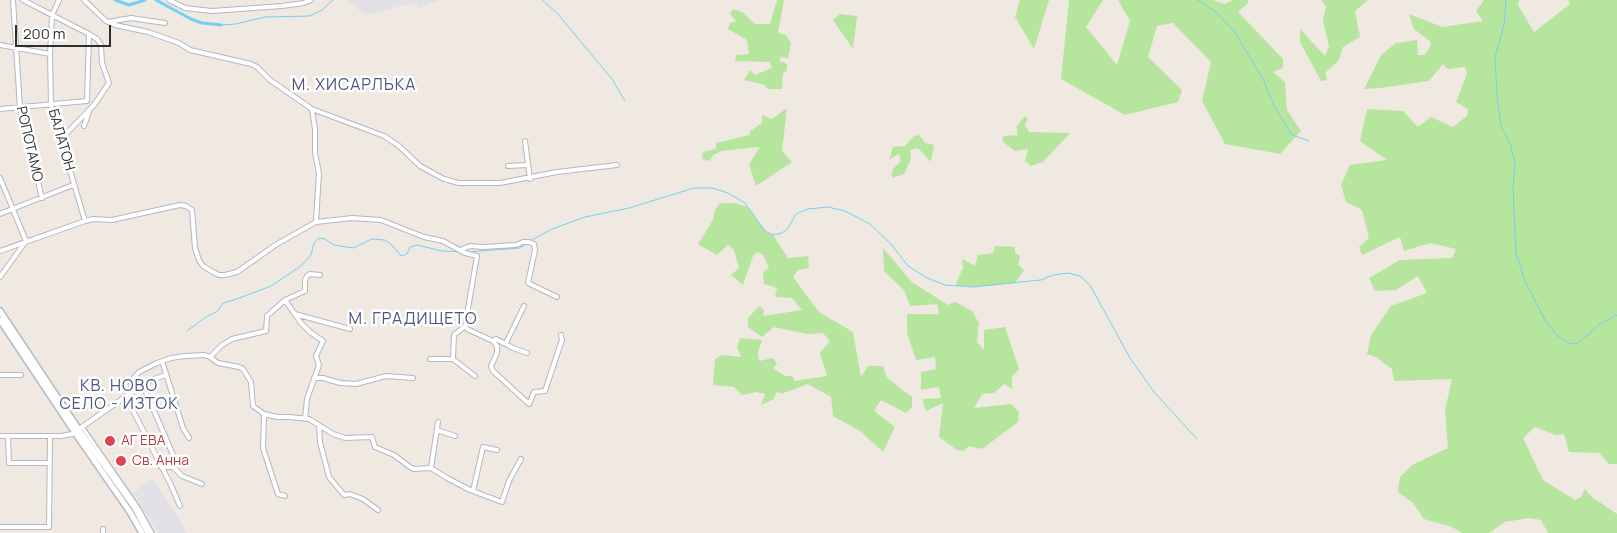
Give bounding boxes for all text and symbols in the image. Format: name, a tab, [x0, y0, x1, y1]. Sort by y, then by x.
scale bar	[18, 15, 114, 47]
text: 200 m	[23, 23, 66, 44]
district label: М. ХИСАРЛЪКА	[290, 76, 418, 96]
street label: РОПОТАМО	[12, 105, 46, 183]
street label: БАЛАТОН	[44, 107, 78, 173]
district label: М. ГРАДИЩЕТО	[347, 310, 479, 330]
district label: КВ. НОВО СЕЛО - ИЗТОК	[58, 377, 180, 415]
place label: АГ ЕВА	[121, 433, 166, 449]
marker: АГ ЕВА	[103, 434, 117, 448]
place label: Св. Анна	[132, 453, 189, 469]
marker: Св. Анна	[114, 454, 128, 468]

